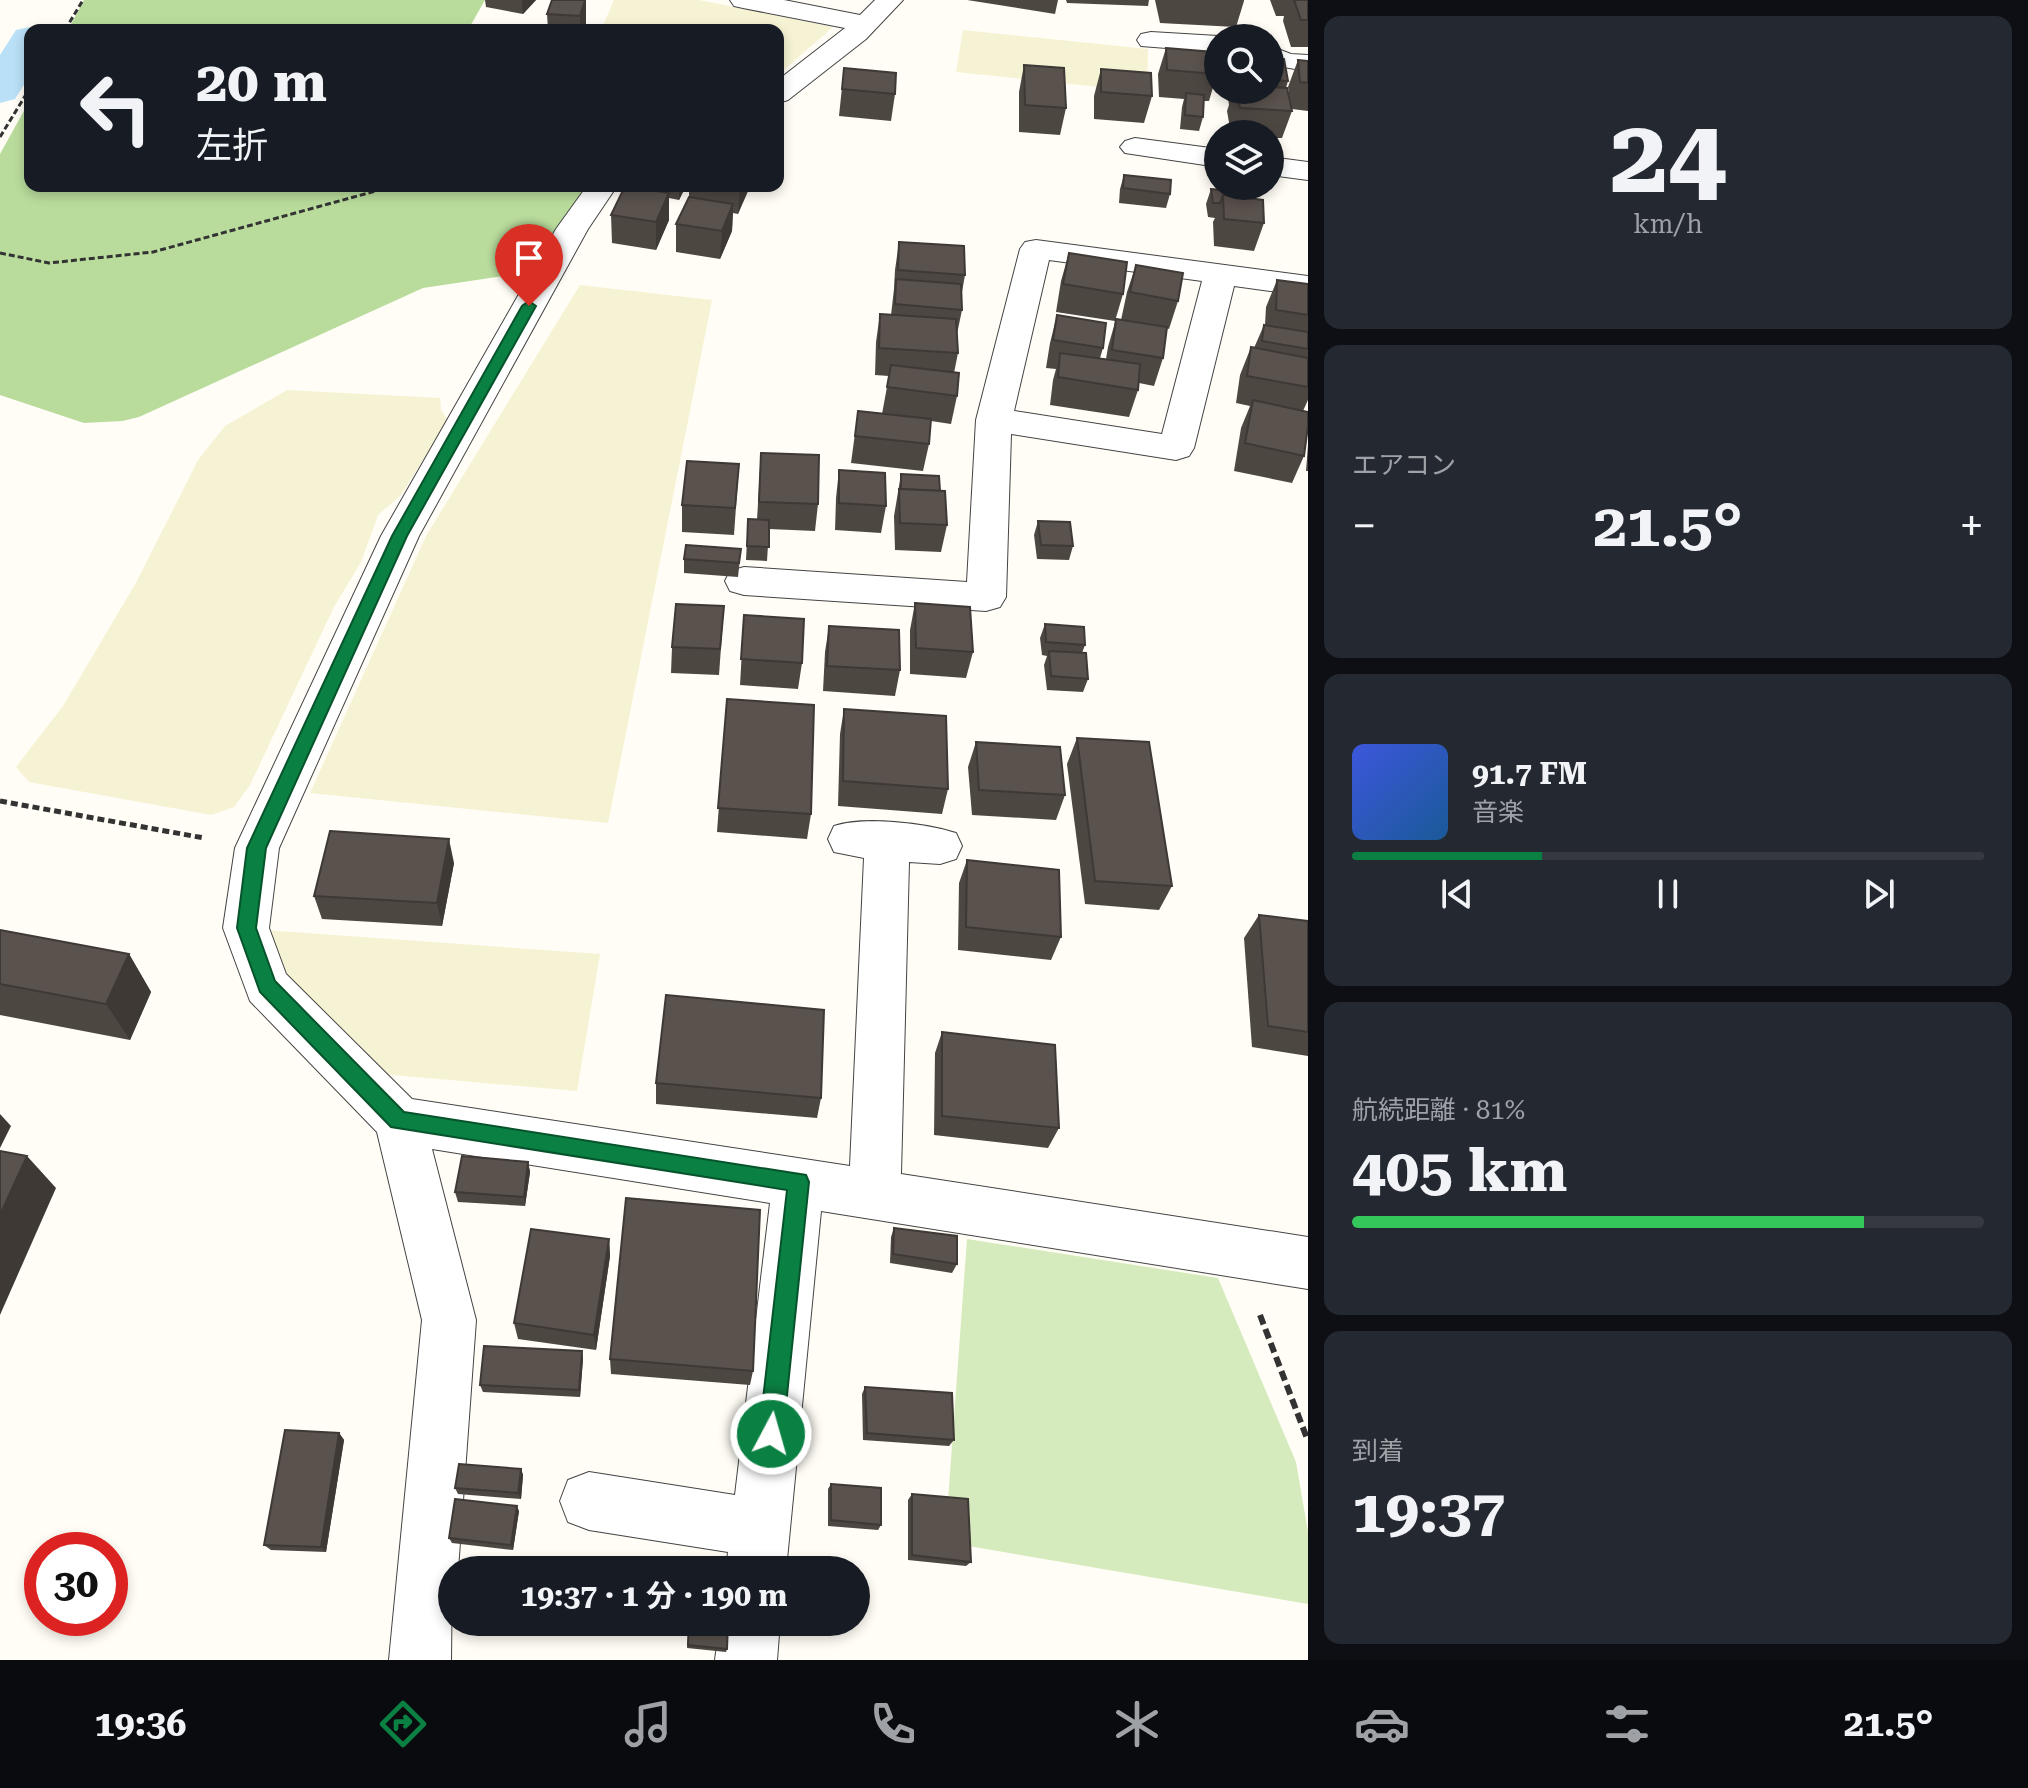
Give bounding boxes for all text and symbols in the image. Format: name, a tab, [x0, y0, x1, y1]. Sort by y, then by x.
map controls	[1204, 24, 1284, 200]
button: search	[1204, 24, 1284, 104]
text: 20 m	[196, 49, 327, 115]
icon: left	[64, 56, 168, 160]
text: 24	[1610, 96, 1726, 217]
button: layers	[1204, 120, 1284, 200]
text: 左折	[196, 125, 268, 167]
text: km/h	[1633, 209, 1703, 239]
pin	[495, 224, 563, 306]
icon: arrive	[507, 236, 551, 280]
text: エアコン	[1352, 450, 1456, 480]
text: 21.5°	[1593, 490, 1743, 561]
text: −	[1352, 500, 1377, 552]
text: +	[1959, 500, 1984, 552]
text: 91.7 FM	[1472, 756, 1587, 791]
text: 音楽	[1472, 797, 1524, 827]
icon: previous	[1435, 872, 1479, 916]
icon: pause	[1646, 872, 1690, 916]
icon: next	[1857, 872, 1901, 916]
text: 航続距離 · 81%	[1352, 1095, 1525, 1125]
text: 405 km	[1352, 1135, 1567, 1206]
position arrow	[729, 1392, 813, 1476]
text: 到着	[1352, 1436, 1404, 1466]
text: 19:37	[1352, 1476, 1505, 1547]
speed limit sign: 30	[24, 1532, 128, 1636]
text: 19:37 · 1 分 · 190 m	[521, 1578, 787, 1613]
icon: directions	[375, 1696, 431, 1752]
icon: music	[620, 1696, 676, 1752]
icon: phone	[865, 1696, 921, 1752]
icon: climate	[1109, 1696, 1165, 1752]
icon: car	[1354, 1696, 1410, 1752]
icon: filters	[1599, 1696, 1655, 1752]
text: 19:36	[94, 1703, 186, 1745]
text: 21.5°	[1844, 1703, 1934, 1745]

